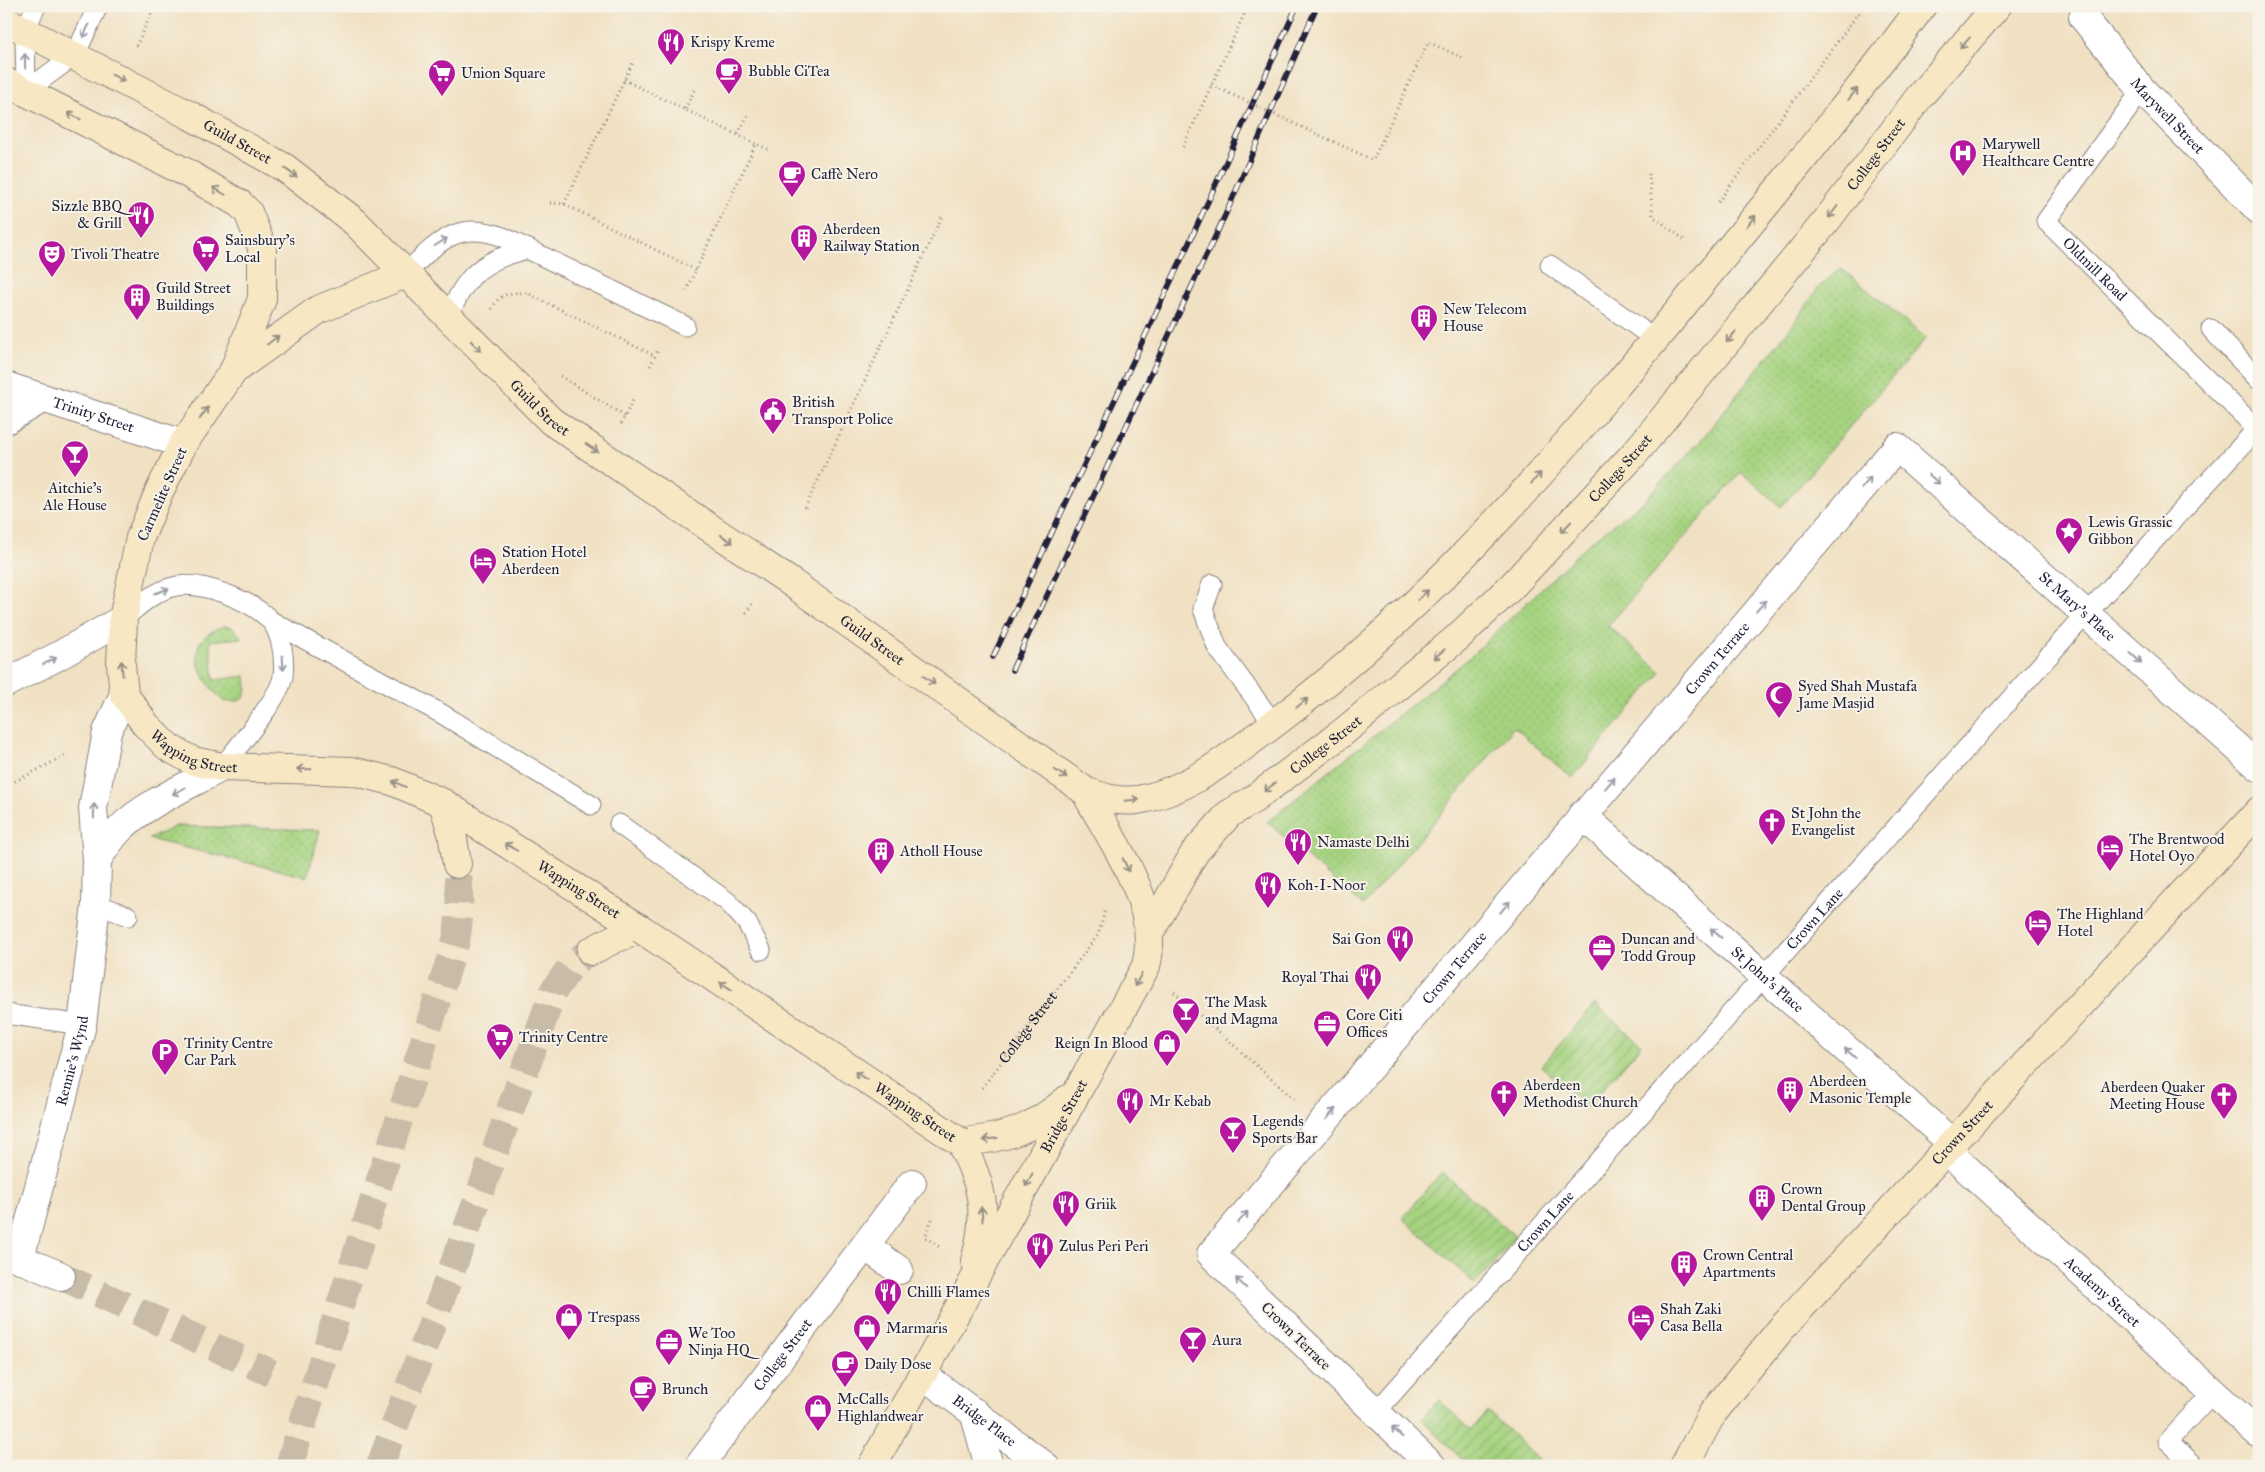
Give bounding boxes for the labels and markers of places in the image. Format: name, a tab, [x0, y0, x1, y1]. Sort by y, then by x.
restaurant icon: Krispy Kreme	[656, 27, 686, 66]
place label: Krispy Kreme	[690, 33, 775, 51]
cafe icon: Bubble CiTea	[714, 56, 744, 95]
supermarket icon: Union Square	[427, 58, 457, 97]
place label: Bubble CiTea	[748, 62, 830, 80]
place label: Union Square	[461, 64, 546, 83]
place label: Marywell Healthcare Centre	[1982, 135, 2094, 170]
hospital icon: Marywell Healthcare Centre	[1948, 138, 1978, 177]
cafe icon: Caffè Nero	[777, 159, 807, 198]
place label: Caffè Nero	[811, 165, 878, 183]
place label: Sizzle BBQ & Grill	[52, 197, 132, 232]
restaurant icon: Sizzle BBQ & Grill	[126, 200, 156, 239]
place label: Aberdeen Railway Station	[822, 220, 920, 255]
building icon: Aberdeen Railway Station	[789, 223, 819, 262]
place label: Sainsbury's Local	[225, 231, 295, 266]
supermarket icon: Sainsbury's Local	[191, 234, 221, 273]
theatre icon: Tivoli Theatre	[37, 239, 67, 278]
place label: Tivoli Theatre	[71, 245, 160, 263]
place label: Guild Street Buildings	[156, 279, 232, 314]
building icon: Guild Street Buildings	[122, 282, 152, 321]
place label: New Telecom House	[1443, 300, 1527, 335]
building icon: New Telecom House	[1409, 303, 1439, 342]
place label: British Transport Police	[792, 393, 893, 428]
public building icon: British Transport Police	[758, 396, 788, 435]
bar icon: Aitchie's Ale House	[60, 439, 90, 478]
place label: Aitchie's Ale House	[42, 479, 107, 514]
place label: Lewis Grassic Gibbon	[2088, 513, 2172, 548]
place icon: Lewis Grassic Gibbon	[2054, 516, 2084, 555]
place label: Station Hotel Aberdeen	[501, 543, 588, 578]
hotel icon: Station Hotel Aberdeen	[468, 546, 498, 585]
place label: Syed Shah Mustafa Jame Masjid	[1796, 677, 1918, 713]
mosque icon: Syed Shah Mustafa Jame Masjid	[1764, 680, 1794, 719]
place label: St John the Evangelist	[1791, 804, 1861, 839]
church icon: St John the Evangelist	[1757, 807, 1787, 846]
restaurant icon: Namaste Delhi	[1283, 827, 1313, 866]
place label: The Brentwood Hotel Oyo	[2129, 830, 2225, 865]
place label: Namaste Delhi	[1317, 833, 1410, 851]
hotel icon: The Brentwood Hotel Oyo	[2095, 833, 2125, 872]
building icon: Atholl House	[866, 836, 896, 875]
place label: Atholl House	[899, 842, 983, 860]
restaurant icon: Koh-I-Noor	[1253, 870, 1283, 909]
place label: Koh-I-Noor	[1287, 876, 1366, 894]
place label: The Highland Hotel	[2057, 905, 2144, 940]
hotel icon: The Highland Hotel	[2023, 908, 2053, 947]
restaurant icon: Sai Gon	[1385, 924, 1415, 963]
place label: Sai Gon	[1332, 930, 1381, 948]
place label: Duncan and Todd Group	[1621, 930, 1696, 965]
office icon: Duncan and Todd Group	[1587, 933, 1617, 972]
restaurant icon: Royal Thai	[1353, 962, 1383, 1001]
place label: Royal Thai	[1281, 968, 1349, 986]
place label: The Mask and Magma	[1205, 993, 1279, 1028]
bar icon: The Mask and Magma	[1171, 996, 1201, 1035]
place label: Core Citi Offices	[1346, 1006, 1403, 1041]
office icon: Core Citi Offices	[1312, 1009, 1342, 1048]
supermarket icon: Trinity Centre	[485, 1022, 515, 1061]
place label: Trinity Centre	[519, 1028, 608, 1046]
shop icon: Reign In Blood	[1152, 1028, 1182, 1067]
place label: Trinity Centre Car Park	[184, 1034, 273, 1069]
place label: Reign In Blood	[1054, 1034, 1148, 1052]
parking icon: Trinity Centre Car Park	[150, 1037, 180, 1076]
place label: Aberdeen Masonic Temple	[1808, 1072, 1911, 1107]
building icon: Aberdeen Masonic Temple	[1775, 1075, 1805, 1114]
place label: Aberdeen Methodist Church	[1522, 1076, 1639, 1111]
place label: Aberdeen Quaker Meeting House	[2100, 1078, 2205, 1113]
church icon: Aberdeen Methodist Church	[1489, 1079, 1519, 1118]
church icon: Aberdeen Quaker Meeting House	[2209, 1081, 2239, 1120]
restaurant icon: Mr Kebab	[1115, 1086, 1145, 1125]
place label: Mr Kebab	[1149, 1092, 1211, 1110]
place label: Legends Sports Bar	[1252, 1112, 1318, 1147]
bar icon: Legends Sports Bar	[1218, 1115, 1248, 1154]
place label: Crown Dental Group	[1781, 1180, 1866, 1215]
building icon: Crown Dental Group	[1747, 1183, 1777, 1222]
restaurant icon: Griik	[1051, 1189, 1081, 1228]
place label: Griik	[1085, 1195, 1117, 1213]
restaurant icon: Zulus Peri Peri	[1025, 1231, 1055, 1270]
place label: Zulus Peri Peri	[1059, 1237, 1149, 1255]
place label: Crown Central Apartments	[1702, 1246, 1794, 1281]
building icon: Crown Central Apartments	[1669, 1249, 1699, 1288]
restaurant icon: Chilli Flames	[873, 1277, 903, 1316]
place label: Chilli Flames	[907, 1283, 990, 1301]
place label: Shah Zaki Casa Bella	[1660, 1300, 1723, 1335]
shop icon: Trespass	[554, 1302, 584, 1341]
hotel icon: Shah Zaki Casa Bella	[1626, 1303, 1656, 1342]
place label: Trespass	[588, 1308, 640, 1326]
shop icon: Marmaris	[852, 1313, 882, 1352]
place label: Marmaris	[886, 1319, 948, 1337]
place label: We Too Ninja HQ	[688, 1324, 760, 1359]
bar icon: Aura	[1178, 1325, 1208, 1364]
office icon: We Too Ninja HQ	[654, 1327, 684, 1366]
place label: Aura	[1211, 1331, 1243, 1349]
cafe icon: Daily Dose	[830, 1349, 860, 1388]
place label: Daily Dose	[864, 1355, 932, 1373]
cafe icon: Brunch	[628, 1374, 658, 1413]
place label: Brunch	[662, 1380, 709, 1398]
place label: McCalls Highlandwear	[837, 1390, 924, 1425]
shop icon: McCalls Highlandwear	[803, 1393, 833, 1432]

